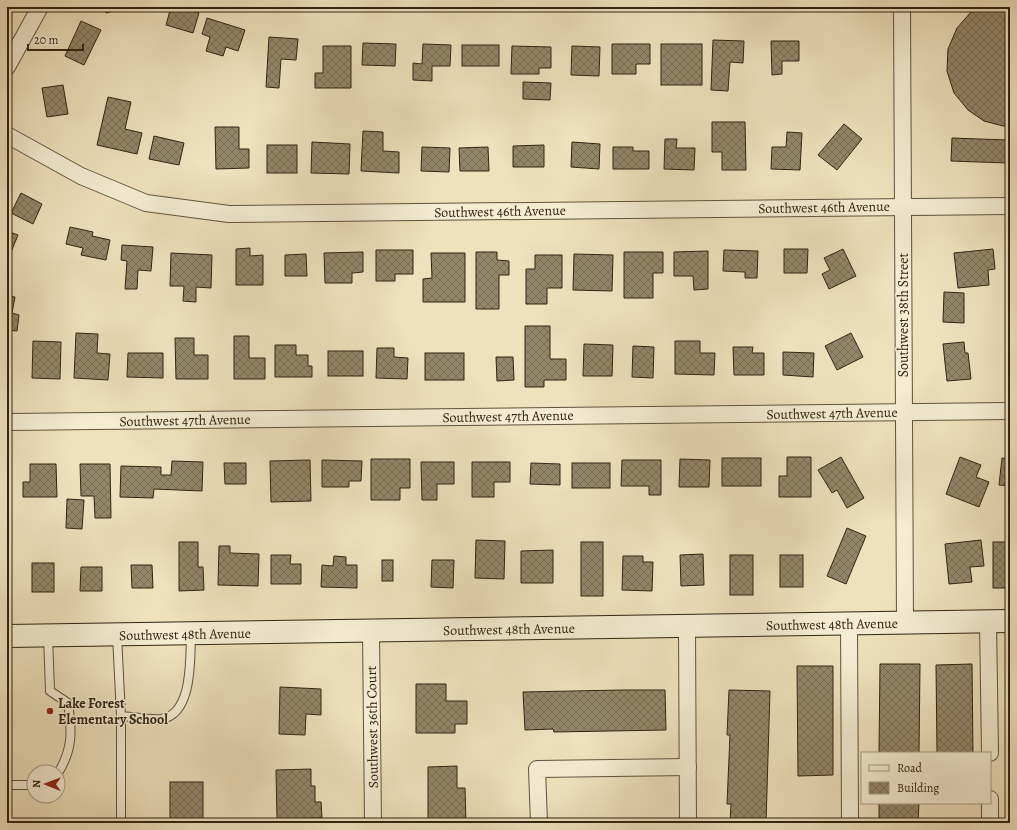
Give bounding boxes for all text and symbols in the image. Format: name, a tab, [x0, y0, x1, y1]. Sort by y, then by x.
scale bar	[28, 26, 83, 52]
text: 20 m	[34, 32, 58, 48]
street label: Southwest 46th Avenue	[758, 197, 890, 218]
street label: Southwest 46th Avenue	[434, 201, 566, 222]
street label: Southwest 38th Street	[894, 252, 913, 377]
street label: Southwest 47th Avenue	[766, 403, 898, 424]
street label: Southwest 47th Avenue	[442, 406, 574, 427]
street label: Southwest 47th Avenue	[119, 410, 251, 431]
street label: Southwest 48th Avenue	[766, 614, 898, 635]
street label: Southwest 48th Avenue	[443, 619, 575, 640]
street label: Southwest 48th Avenue	[119, 624, 251, 645]
street label: Southwest 36th Court	[362, 665, 383, 788]
place label: Lake Forest Elementary School	[58, 694, 168, 729]
marker: Lake Forest Elementary School	[45, 706, 55, 716]
legend	[861, 752, 991, 804]
text: Road	[897, 760, 923, 776]
north arrow	[26, 764, 66, 804]
text: N	[29, 780, 44, 788]
text: Building	[897, 780, 939, 796]

